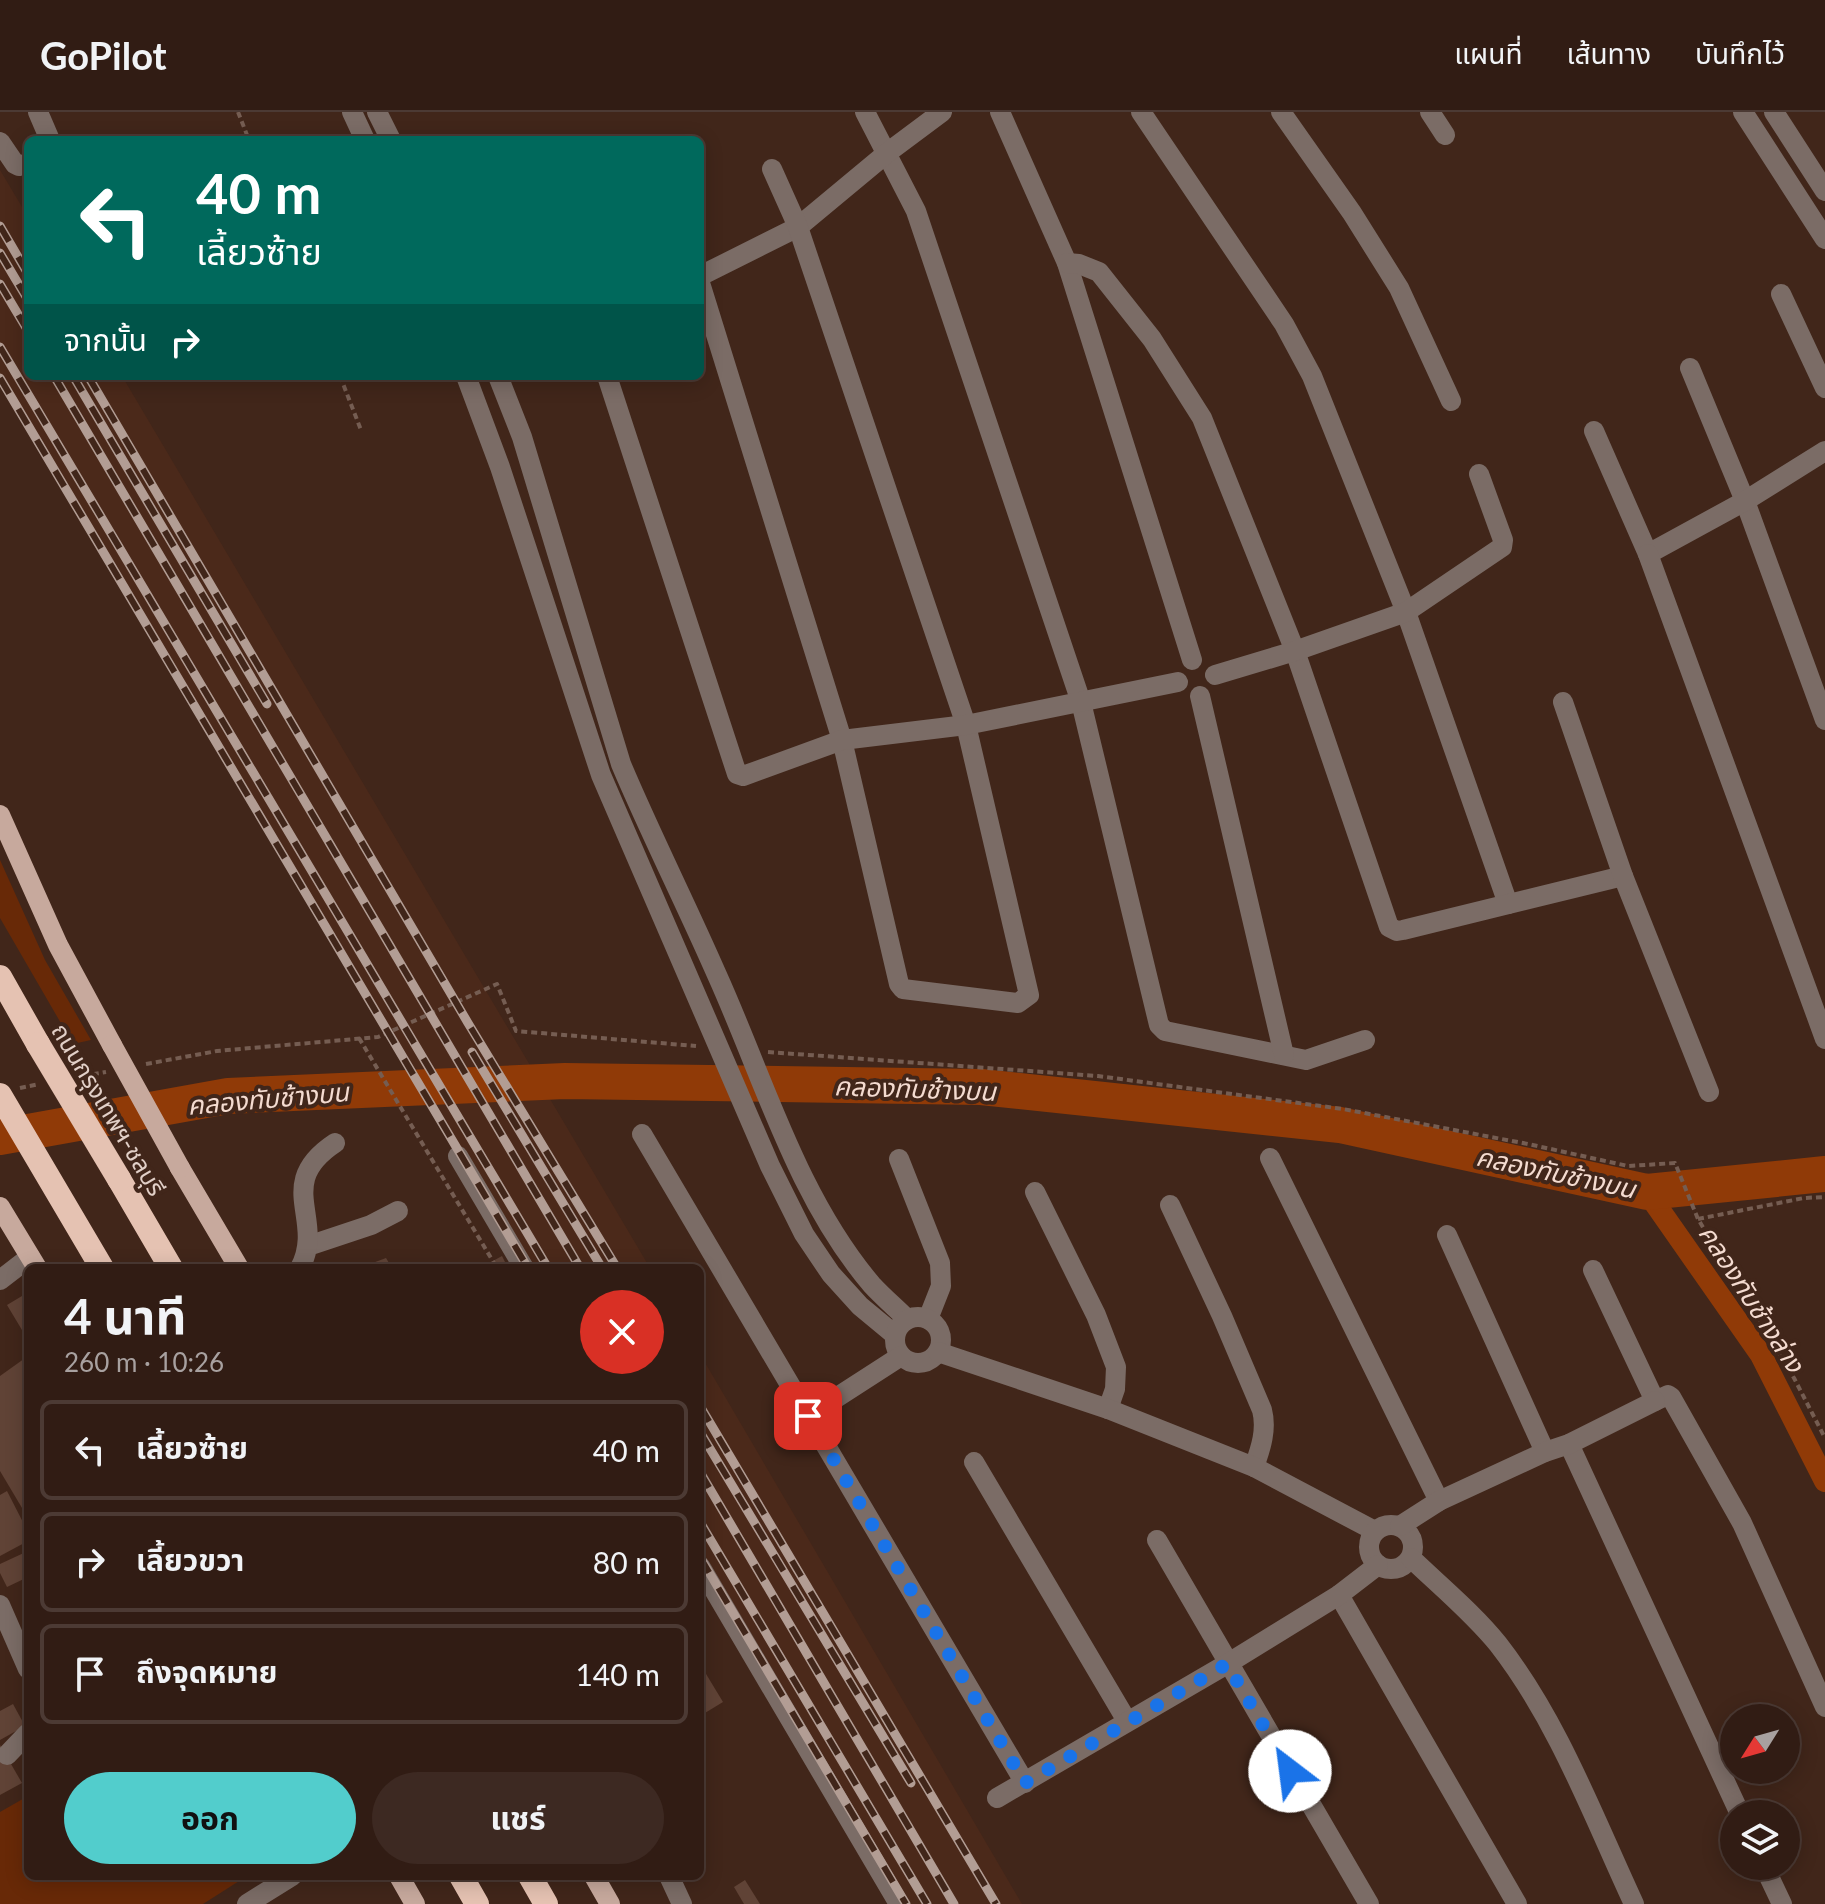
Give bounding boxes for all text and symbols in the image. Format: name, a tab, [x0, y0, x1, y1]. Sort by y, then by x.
text: GoPilot	[40, 32, 167, 78]
text: แผนที่	[1454, 36, 1522, 70]
text: เส้นทาง	[1566, 36, 1651, 70]
text: บันทึกไว้	[1695, 36, 1785, 70]
text: 40 m	[196, 159, 321, 226]
icon: left	[64, 168, 168, 272]
text: เลี้ยวซ้าย	[196, 229, 322, 273]
icon: right	[163, 320, 207, 364]
text: จากนั้น	[64, 321, 147, 357]
street label: ถนนกรุงเทพฯ-ชลบุรี	[44, 1018, 172, 1201]
water label: คลองทับช้างบน	[834, 1069, 998, 1107]
water label: คลองทับช้างบน	[186, 1075, 352, 1121]
water label: คลองทับช้างบน	[1474, 1140, 1640, 1205]
water label: คลองทับช้างล่าง	[1692, 1218, 1812, 1379]
text: 4 นาที	[64, 1287, 186, 1344]
button: close	[580, 1290, 664, 1374]
text: 260 m · 10:26	[64, 1346, 224, 1378]
pin	[774, 1382, 842, 1450]
icon: arrive	[786, 1394, 830, 1438]
icon: left	[68, 1428, 112, 1472]
text: เลี้ยวซ้าย	[136, 1429, 248, 1465]
text: 40 m	[593, 1432, 660, 1468]
icon: right	[68, 1540, 112, 1584]
text: เลี้ยวขวา	[136, 1541, 244, 1577]
text: 80 m	[593, 1544, 660, 1580]
icon: arrive	[68, 1652, 112, 1696]
text: ถึงจุดหมาย	[136, 1653, 277, 1689]
text: 140 m	[575, 1656, 660, 1692]
north arrow	[1720, 1704, 1800, 1784]
map controls	[1720, 1704, 1800, 1880]
position arrow	[1248, 1729, 1332, 1813]
button: ออก	[64, 1772, 356, 1864]
button: แชร์	[372, 1772, 664, 1864]
button: layers	[1720, 1800, 1800, 1880]

